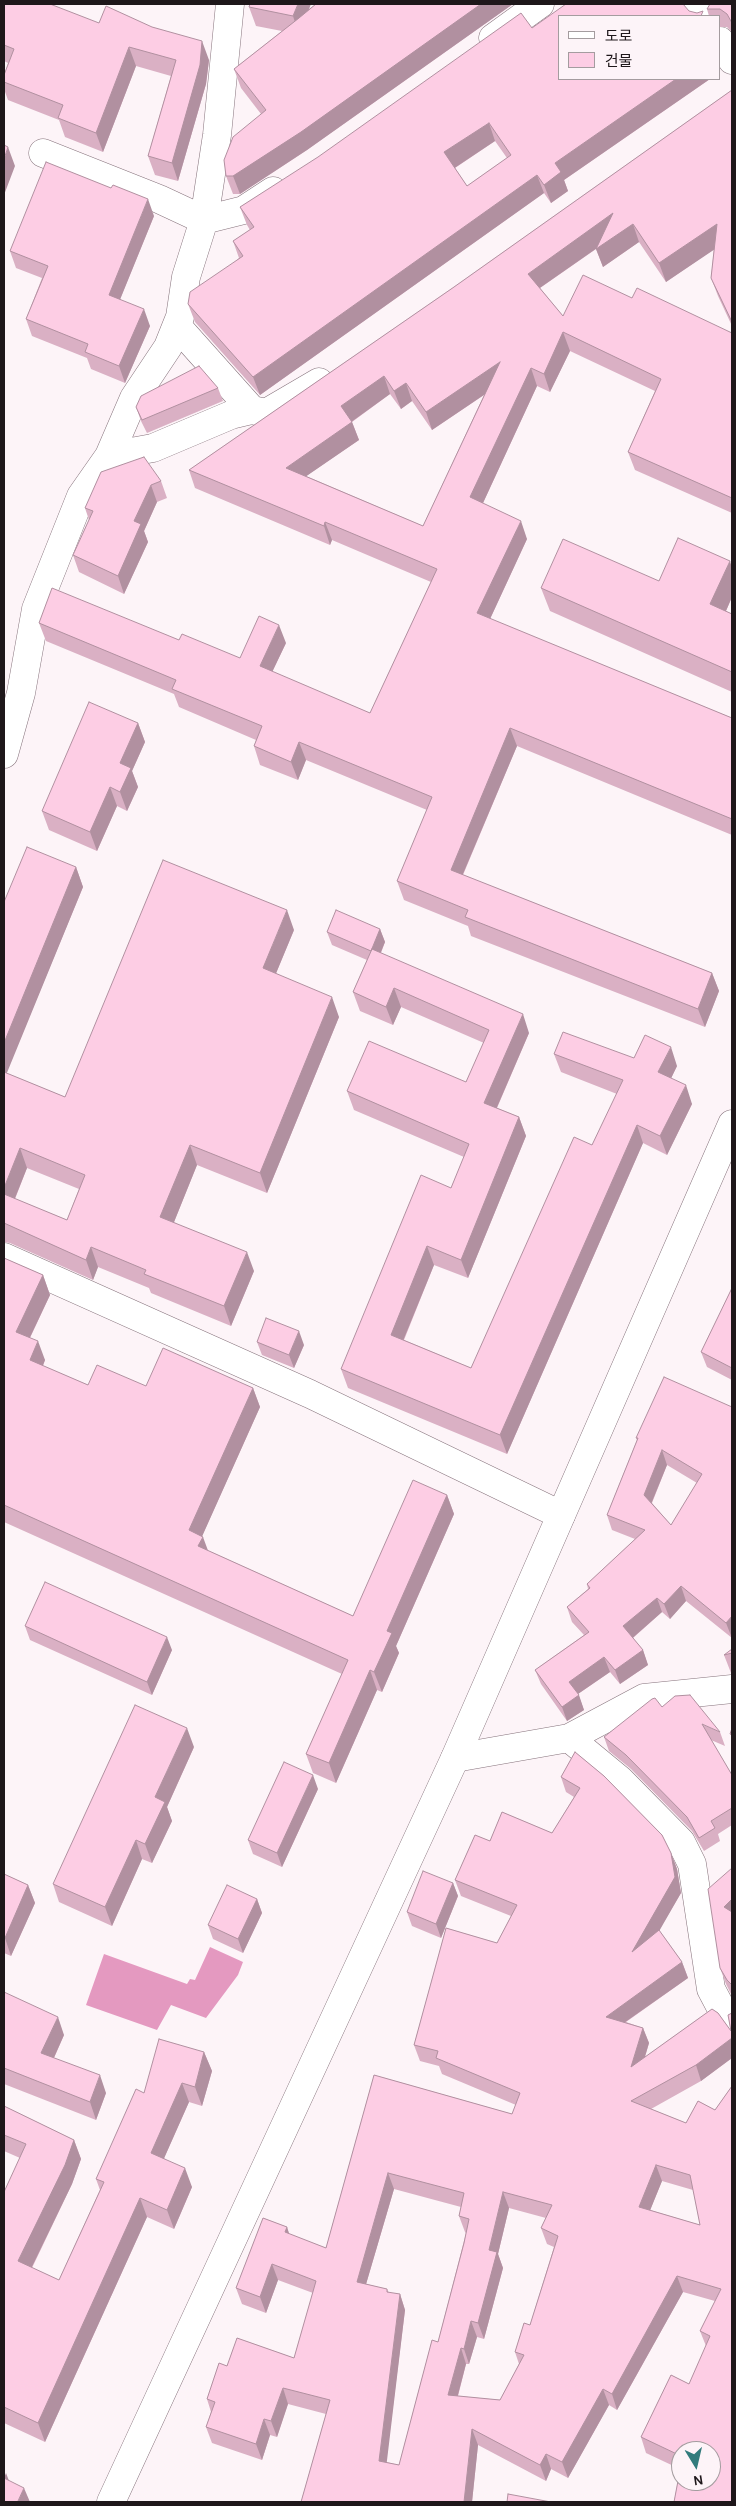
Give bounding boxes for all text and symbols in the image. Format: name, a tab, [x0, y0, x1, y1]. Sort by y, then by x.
legend	[558, 15, 721, 80]
text: 도로	[605, 27, 633, 45]
text: 건물	[605, 52, 633, 70]
north arrow	[671, 2441, 721, 2491]
text: N	[692, 2471, 705, 2490]

